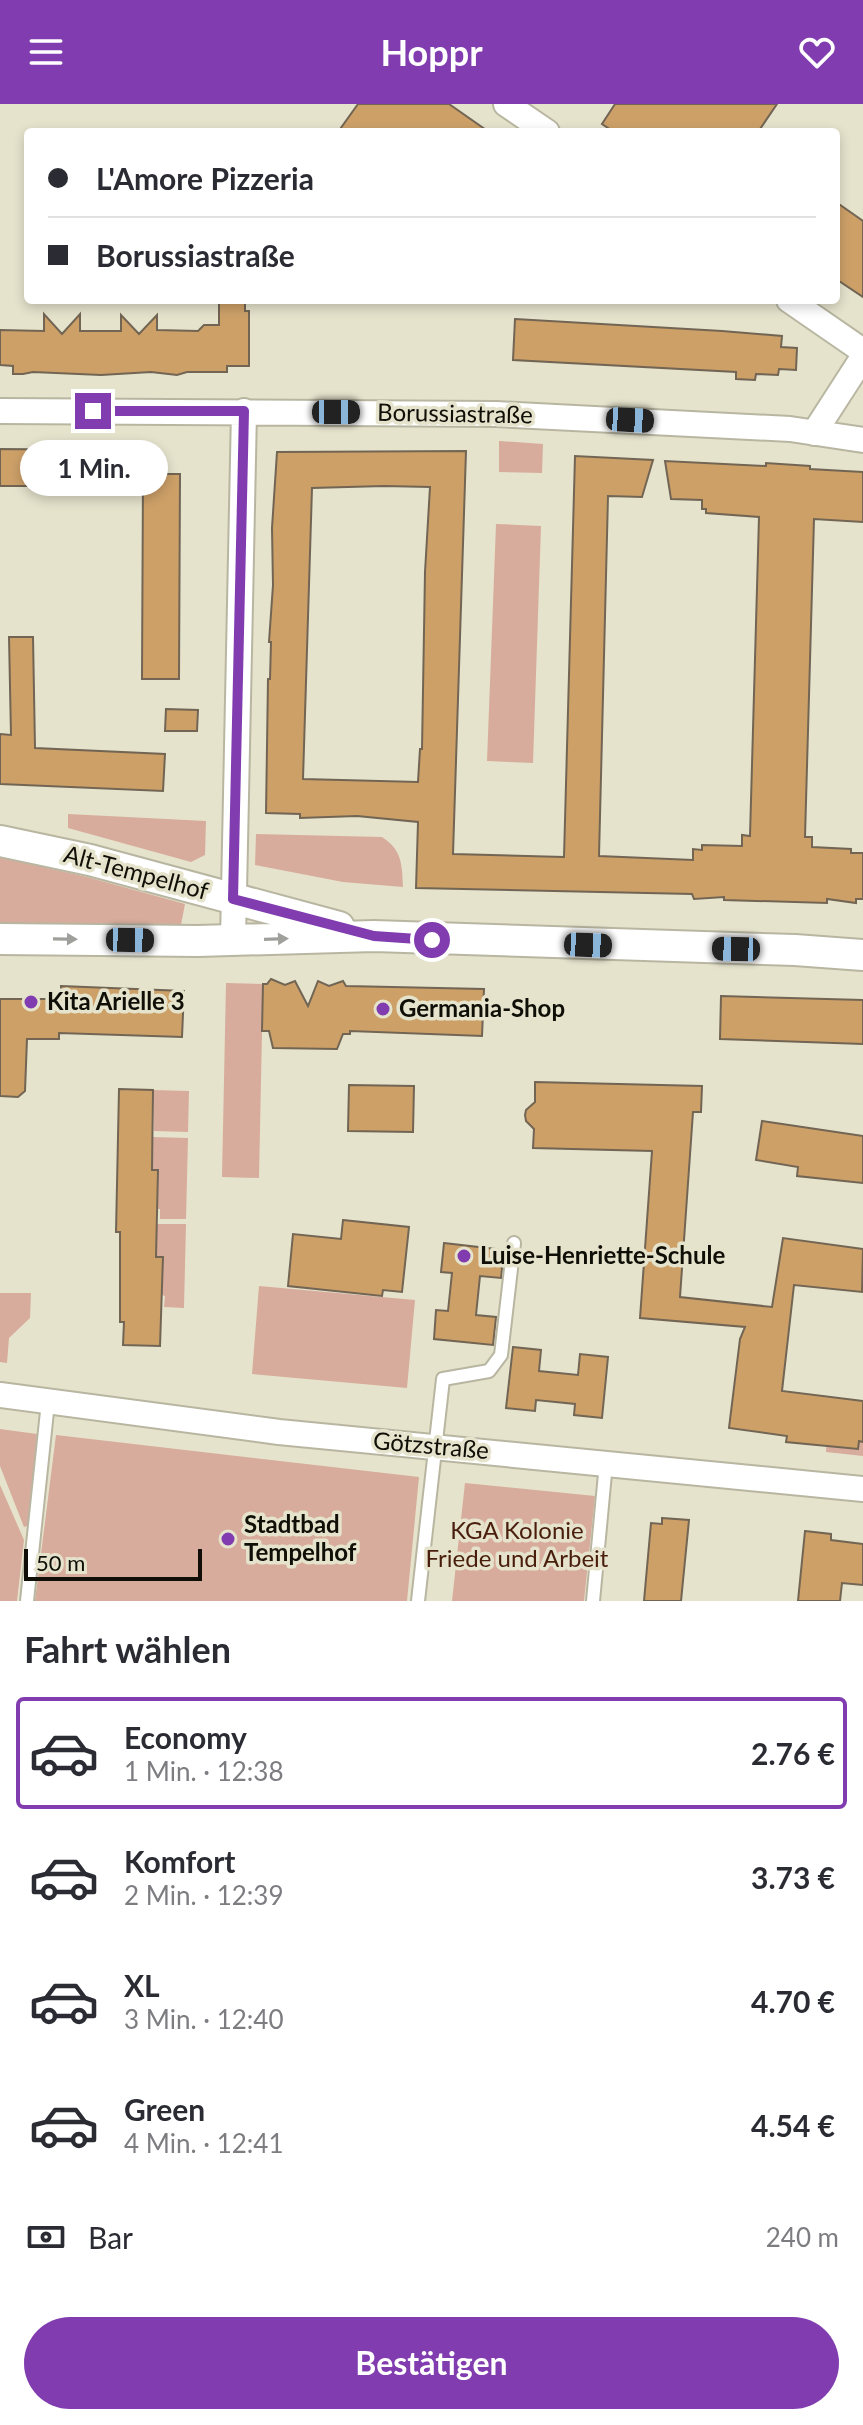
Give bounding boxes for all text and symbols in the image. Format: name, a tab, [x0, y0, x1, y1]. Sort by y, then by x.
icon: menu	[24, 30, 68, 74]
text: Hoppr	[380, 30, 483, 74]
icon: heart	[795, 30, 839, 74]
text: L'Amore Pizzeria	[96, 160, 314, 196]
text: Borussiastraße	[96, 237, 295, 273]
route end	[75, 393, 111, 429]
street label: Borussiastraße	[377, 397, 533, 428]
car	[312, 400, 360, 424]
car	[605, 407, 655, 433]
callout: 1 Min.	[19, 439, 167, 495]
text: 1 Min.	[57, 452, 131, 484]
street label: Alt-Tempelhof	[61, 838, 212, 905]
route start	[414, 922, 450, 958]
car	[106, 928, 154, 952]
car	[564, 932, 612, 958]
one-way arrow	[53, 933, 78, 945]
one-way arrow	[264, 933, 289, 946]
car	[712, 937, 760, 961]
place label: Kita Arielle 3	[47, 986, 185, 1015]
marker: Kita Arielle 3	[22, 993, 40, 1011]
place label: Germania-Shop	[399, 993, 565, 1022]
marker: Germania-Shop	[374, 1000, 392, 1018]
place label: Luise-Henriette-Schule	[480, 1240, 725, 1269]
marker: Luise-Henriette-Schule	[455, 1247, 473, 1265]
street label: Götzstraße	[372, 1425, 490, 1464]
place label: Stadtbad Tempelhof	[244, 1509, 357, 1566]
park label: KGA Kolonie Friede und Arbeit	[426, 1515, 609, 1572]
marker: Stadtbad Tempelhof	[219, 1530, 237, 1548]
scale bar	[24, 1545, 202, 1581]
text: 50 m	[36, 1549, 85, 1576]
text: Fahrt wählen	[24, 1627, 231, 1671]
icon: car	[28, 1717, 100, 1789]
text: Economy	[124, 1719, 247, 1755]
text: 2.76 €	[751, 1735, 835, 1771]
text: 1 Min. · 12:38	[124, 1755, 283, 1787]
icon: car	[28, 1841, 100, 1913]
text: Komfort	[124, 1843, 235, 1879]
text: 3.73 €	[751, 1859, 835, 1895]
text: 2 Min. · 12:39	[124, 1879, 283, 1911]
icon: car	[28, 1965, 100, 2037]
text: XL	[124, 1967, 160, 2003]
text: 4.70 €	[751, 1983, 835, 2019]
text: 3 Min. · 12:40	[124, 2003, 283, 2035]
icon: car	[28, 2089, 100, 2161]
text: Green	[124, 2091, 205, 2127]
text: 4.54 €	[751, 2107, 835, 2143]
text: 4 Min. · 12:41	[124, 2127, 283, 2159]
icon: cash	[24, 2215, 68, 2259]
text: Bar	[88, 2219, 133, 2255]
text: 240 m	[766, 2221, 839, 2253]
button: Bestätigen	[24, 2317, 839, 2409]

